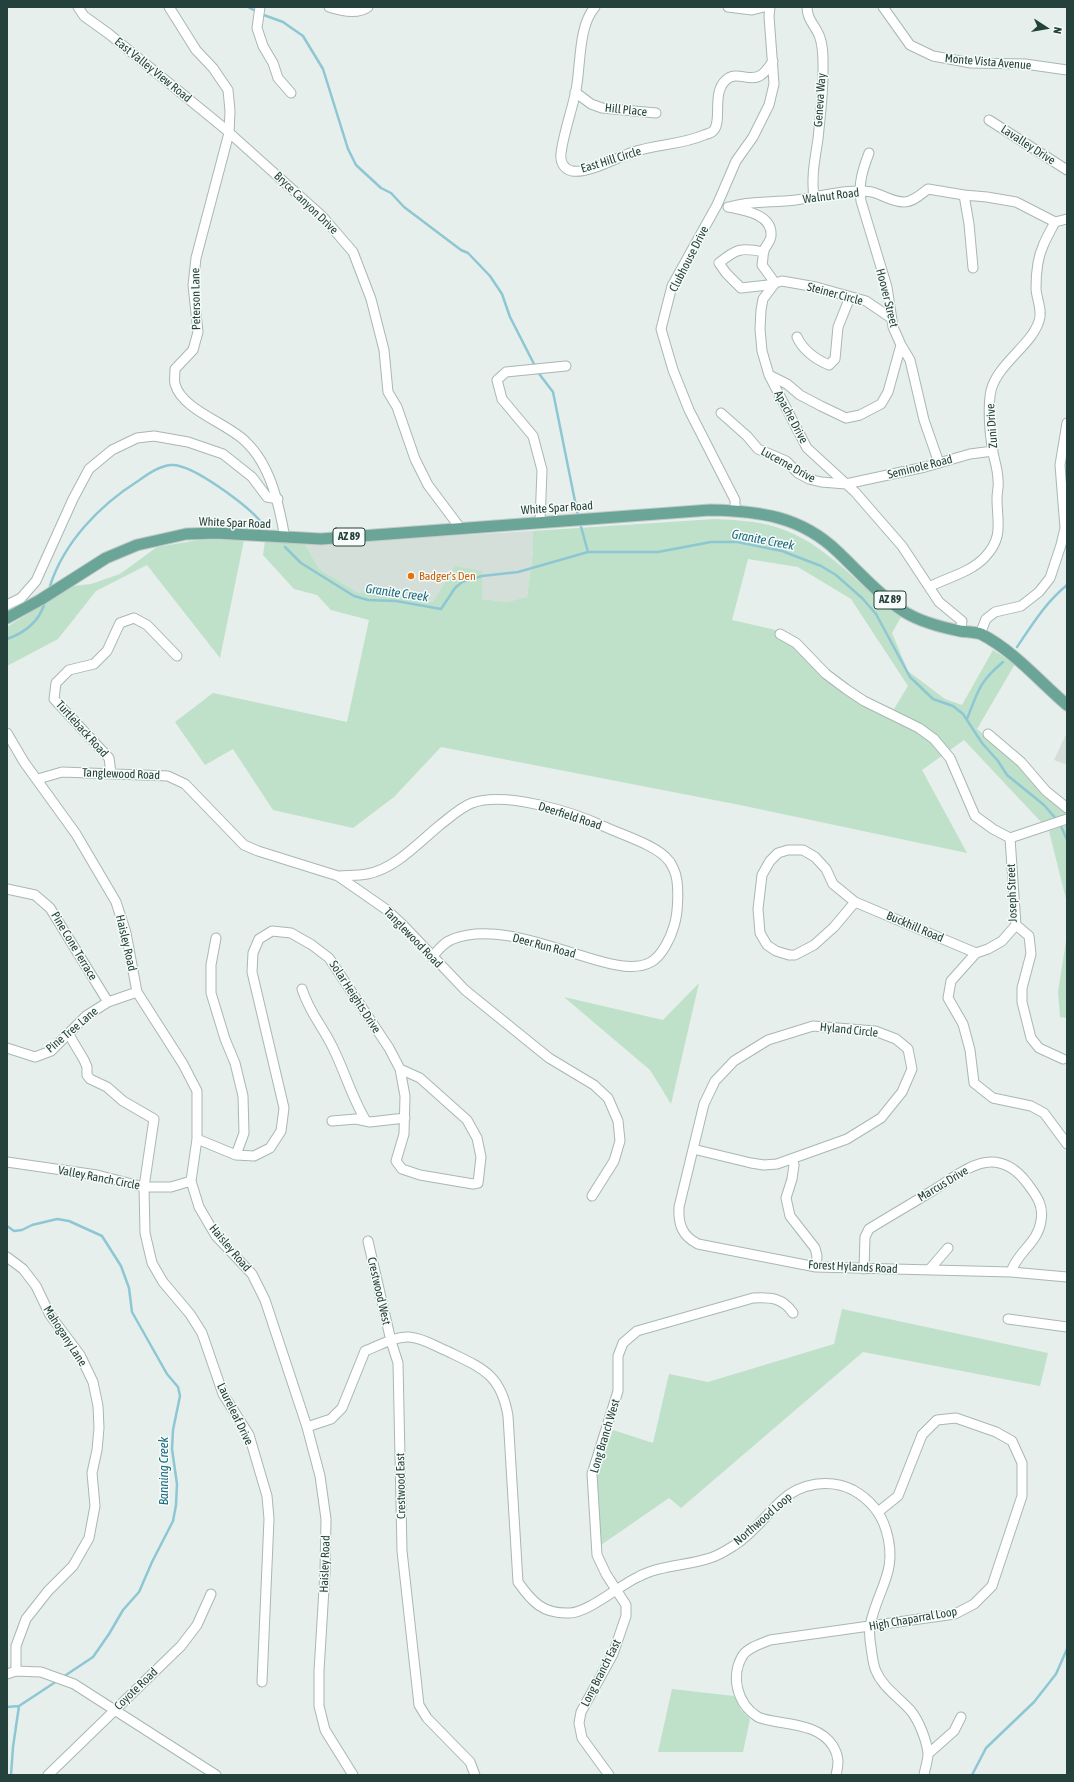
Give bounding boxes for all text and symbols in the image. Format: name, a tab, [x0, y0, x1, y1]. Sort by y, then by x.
north arrow	[1026, 8, 1066, 48]
text: N	[1051, 26, 1064, 35]
street label: East Valley View Road	[112, 35, 194, 105]
street label: Monte Vista Avenue	[944, 51, 1032, 73]
street label: Geneva Way	[811, 73, 829, 127]
street label: Hill Place	[604, 101, 648, 119]
street label: Lavalley Drive	[998, 122, 1058, 168]
street label: East Hill Circle	[579, 144, 643, 176]
street label: Bryce Canyon Drive	[271, 169, 341, 237]
street label: Walnut Road	[802, 185, 860, 207]
street label: Clubhouse Drive	[666, 224, 712, 294]
street label: Hoover Street	[873, 267, 901, 329]
street label: Peterson Lane	[188, 268, 204, 330]
street label: Steiner Circle	[805, 280, 865, 308]
street label: Apache Drive	[771, 388, 811, 446]
street label: Zuni Drive	[983, 403, 1001, 449]
street label: Lucerne Drive	[758, 444, 818, 486]
street label: Seminole Road	[886, 452, 954, 482]
street label: White Spar Road	[521, 498, 593, 518]
street label: White Spar Road	[199, 515, 271, 531]
water label: Granite Creek	[730, 526, 796, 554]
road number: AZ 89	[333, 528, 365, 546]
place label: Badger's Den	[419, 569, 476, 583]
marker: Badger's Den	[406, 571, 416, 581]
water label: Granite Creek	[364, 581, 430, 605]
road number: AZ 89	[874, 591, 906, 609]
street label: Turtleback Road	[53, 698, 111, 760]
street label: Tanglewood Road	[82, 765, 160, 783]
street label: Deerfield Road	[536, 799, 604, 833]
street label: Joseph Street	[1004, 863, 1020, 923]
street label: Tanglewood Road	[381, 905, 445, 971]
street label: Pine Cone Terrace	[48, 909, 100, 983]
street label: Buckhill Road	[884, 909, 946, 945]
street label: Haisley Road	[113, 913, 139, 973]
street label: Deer Run Road	[511, 931, 577, 961]
street label: Solar Heights Drive	[326, 958, 384, 1036]
street label: Pine Tree Lane	[43, 1004, 101, 1056]
street label: Hyland Circle	[819, 1020, 879, 1040]
street label: Valley Ranch Circle	[57, 1163, 141, 1193]
street label: Marcus Drive	[915, 1163, 971, 1205]
street label: Haisley Road	[206, 1221, 254, 1275]
street label: Crestwood West	[364, 1256, 394, 1326]
street label: Forest Hylands Road	[808, 1257, 898, 1277]
street label: Mahogany Lane	[40, 1303, 90, 1369]
street label: Laureleaf Drive	[214, 1381, 256, 1447]
street label: Long Branch West	[587, 1397, 623, 1475]
water label: Banning Creek	[156, 1437, 172, 1505]
street label: Crestwood East	[393, 1453, 409, 1519]
street label: Northwood Loop	[731, 1490, 795, 1548]
street label: Haisley Road	[317, 1535, 333, 1593]
street label: High Chaparral Loop	[868, 1604, 958, 1634]
street label: Long Branch East	[578, 1637, 624, 1709]
street label: Coyote Road	[111, 1665, 161, 1713]

